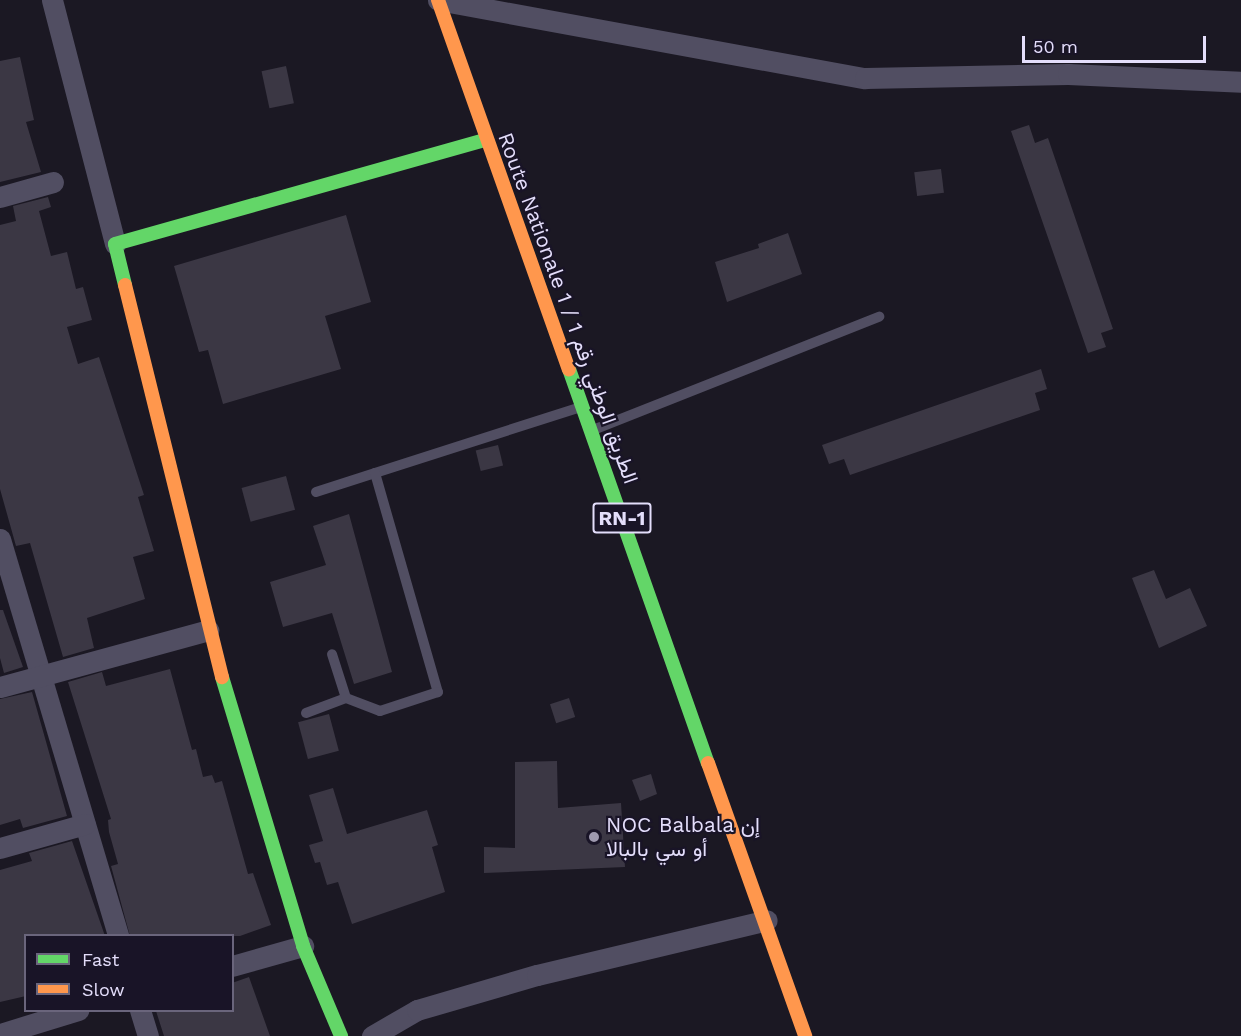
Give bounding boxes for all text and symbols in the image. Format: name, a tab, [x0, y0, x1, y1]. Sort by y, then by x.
scale bar	[1025, 24, 1210, 62]
text: 50 m	[1033, 36, 1078, 57]
street label: Route Nationale 1 / الطريق الوطني رقم 1	[493, 129, 643, 487]
road number: RN-1	[592, 501, 652, 535]
place label: NOC Balbala إن أو سي بالبالا	[606, 812, 760, 862]
marker: NOC Balbala إن أو سي بالبالا	[587, 830, 601, 844]
legend	[24, 934, 234, 1012]
text: Fast	[82, 949, 119, 970]
text: Slow	[82, 979, 125, 1000]

